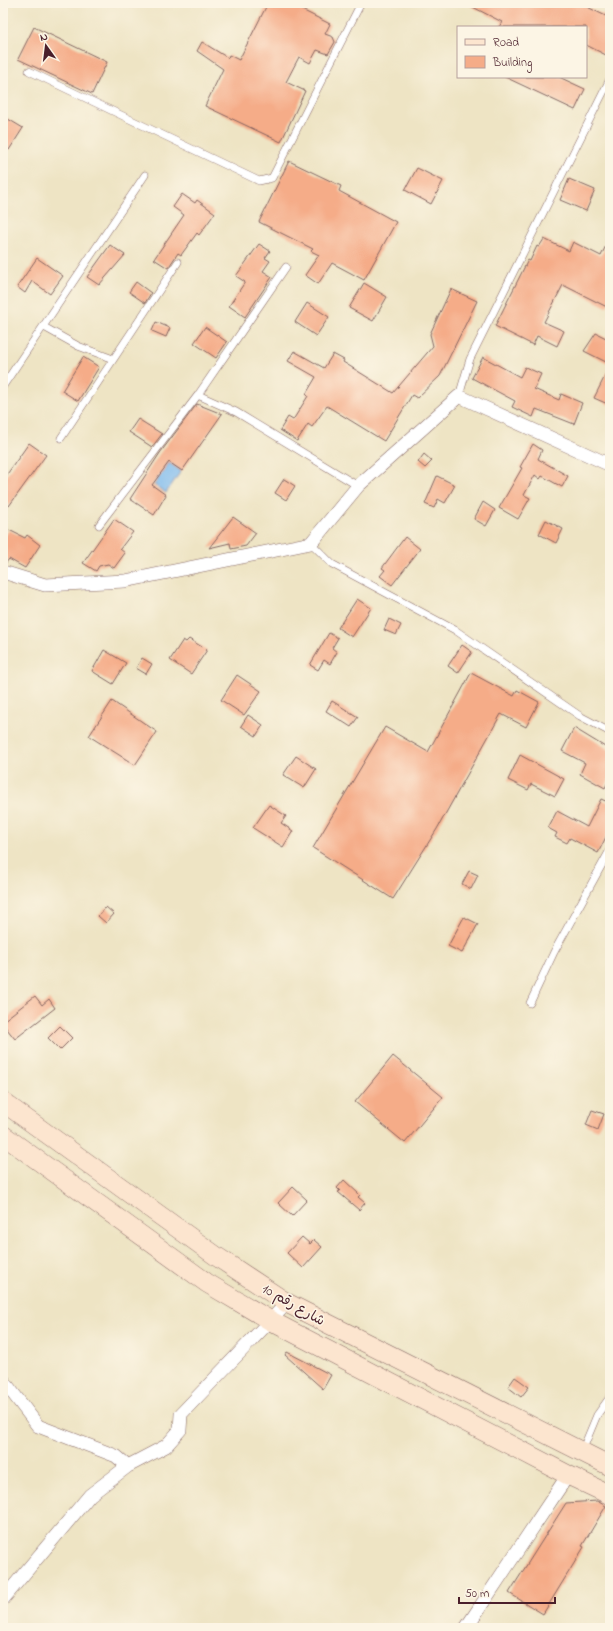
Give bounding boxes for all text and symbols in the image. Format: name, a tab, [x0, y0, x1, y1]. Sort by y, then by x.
north arrow	[26, 26, 66, 66]
legend	[457, 26, 587, 78]
text: N	[38, 29, 49, 46]
text: Road	[493, 34, 519, 52]
text: Building	[492, 54, 532, 73]
street label: شارع رقم 10	[258, 1279, 329, 1332]
scale bar	[459, 1579, 555, 1605]
text: 50 m	[465, 1585, 489, 1603]

